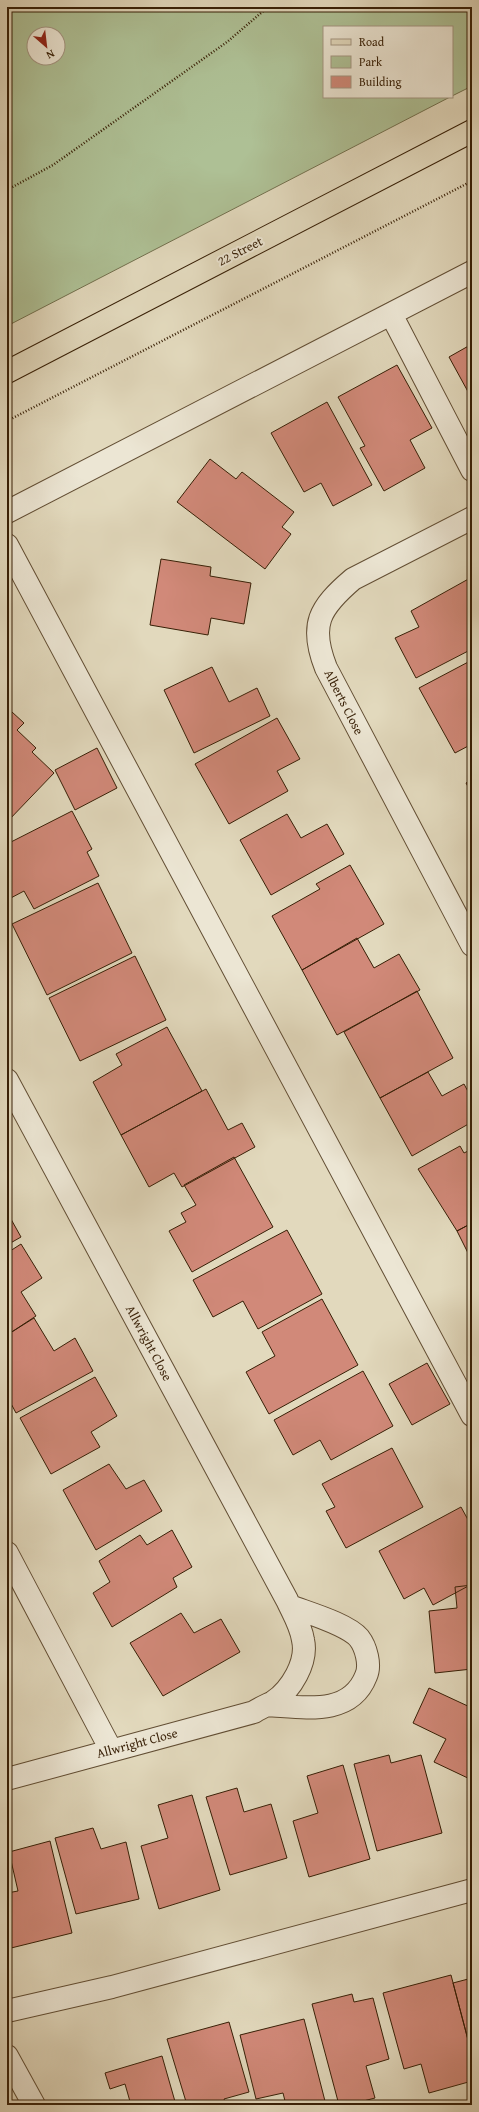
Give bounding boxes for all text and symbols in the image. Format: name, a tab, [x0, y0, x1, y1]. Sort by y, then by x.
north arrow	[26, 26, 66, 66]
legend	[323, 26, 453, 98]
text: Road	[359, 33, 385, 50]
text: N	[43, 46, 58, 64]
text: Park	[359, 53, 383, 70]
text: Building	[359, 73, 402, 90]
street label: 22 Street	[214, 231, 266, 270]
street label: Alberts Close	[319, 666, 369, 738]
street label: Allwright Close	[121, 1302, 177, 1384]
street label: Allwright Close	[94, 1723, 180, 1763]

